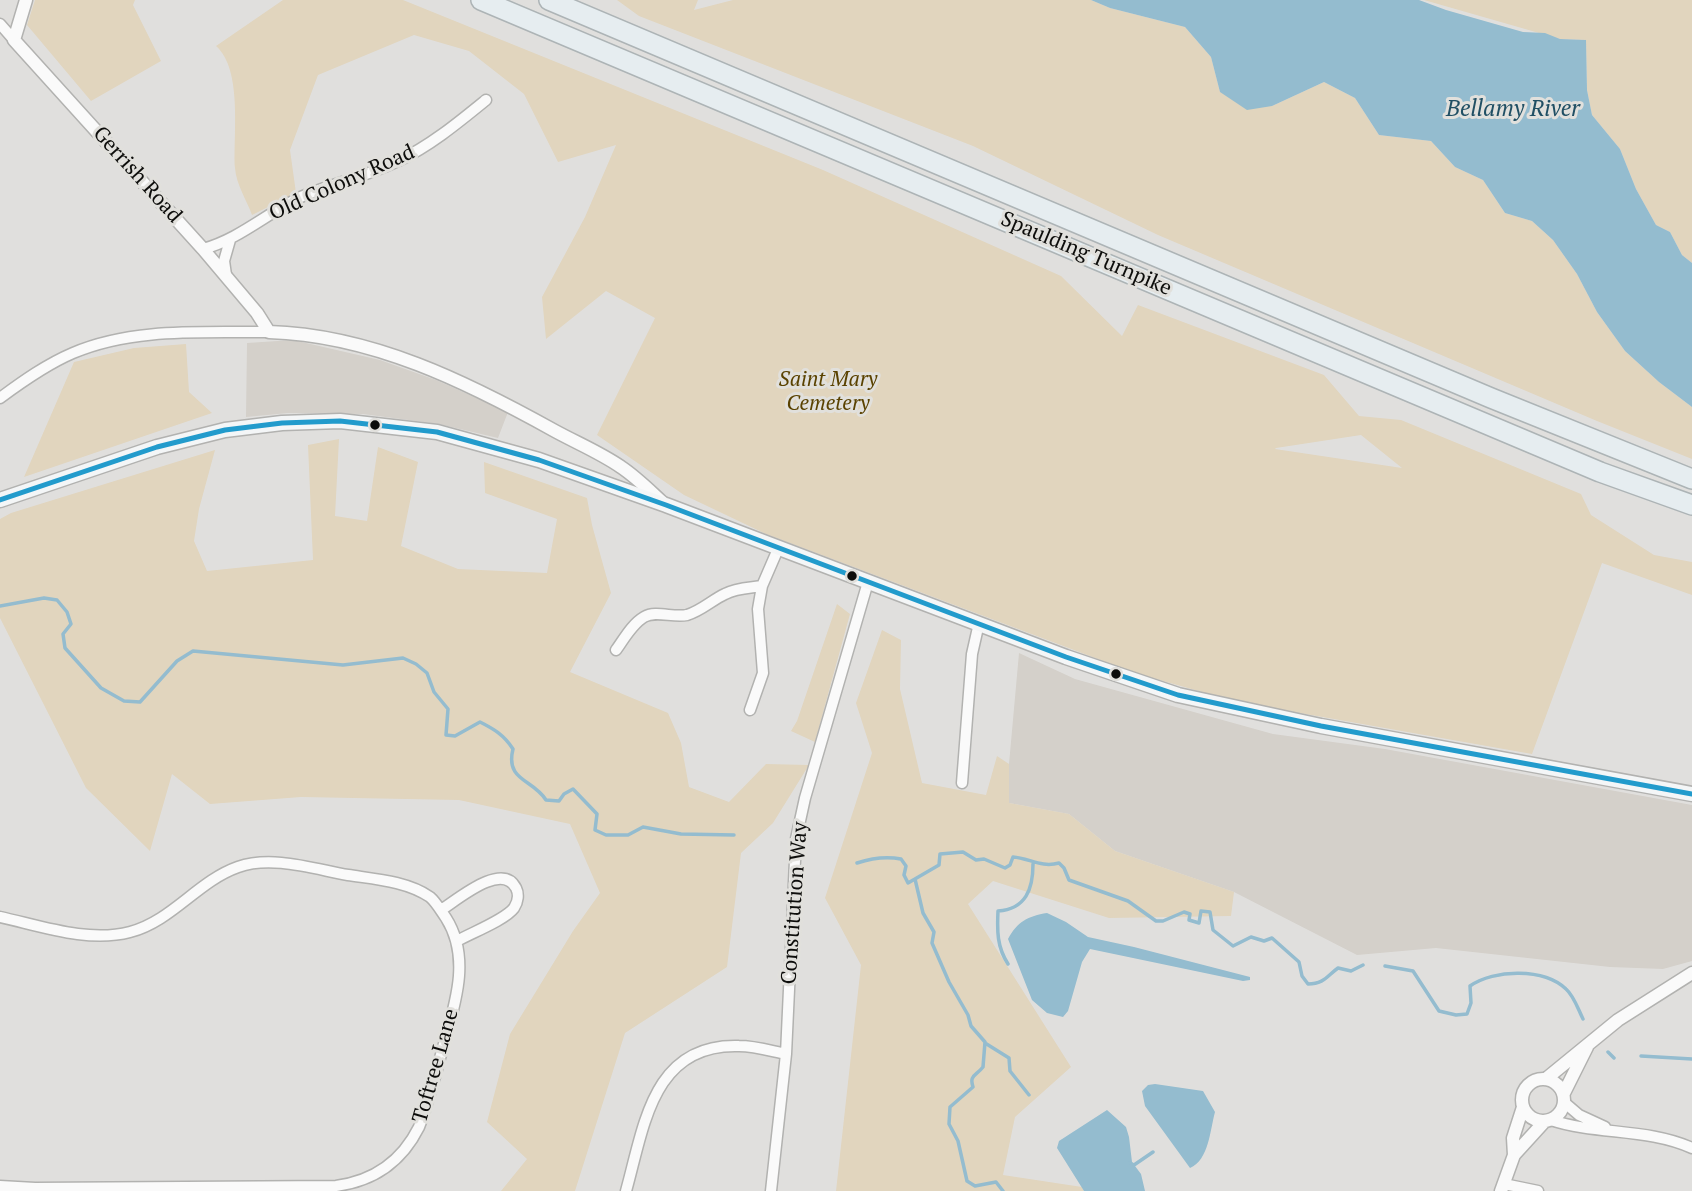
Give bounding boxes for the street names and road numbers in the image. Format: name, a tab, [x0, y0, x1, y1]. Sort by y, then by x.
street label: Gerrish Road	[87, 122, 187, 228]
street label: Old Colony Road	[266, 140, 418, 226]
street label: Spaulding Turnpike	[997, 207, 1175, 301]
street label: Constitution Way	[777, 821, 813, 985]
street label: Toftree Lane	[408, 1006, 464, 1126]

